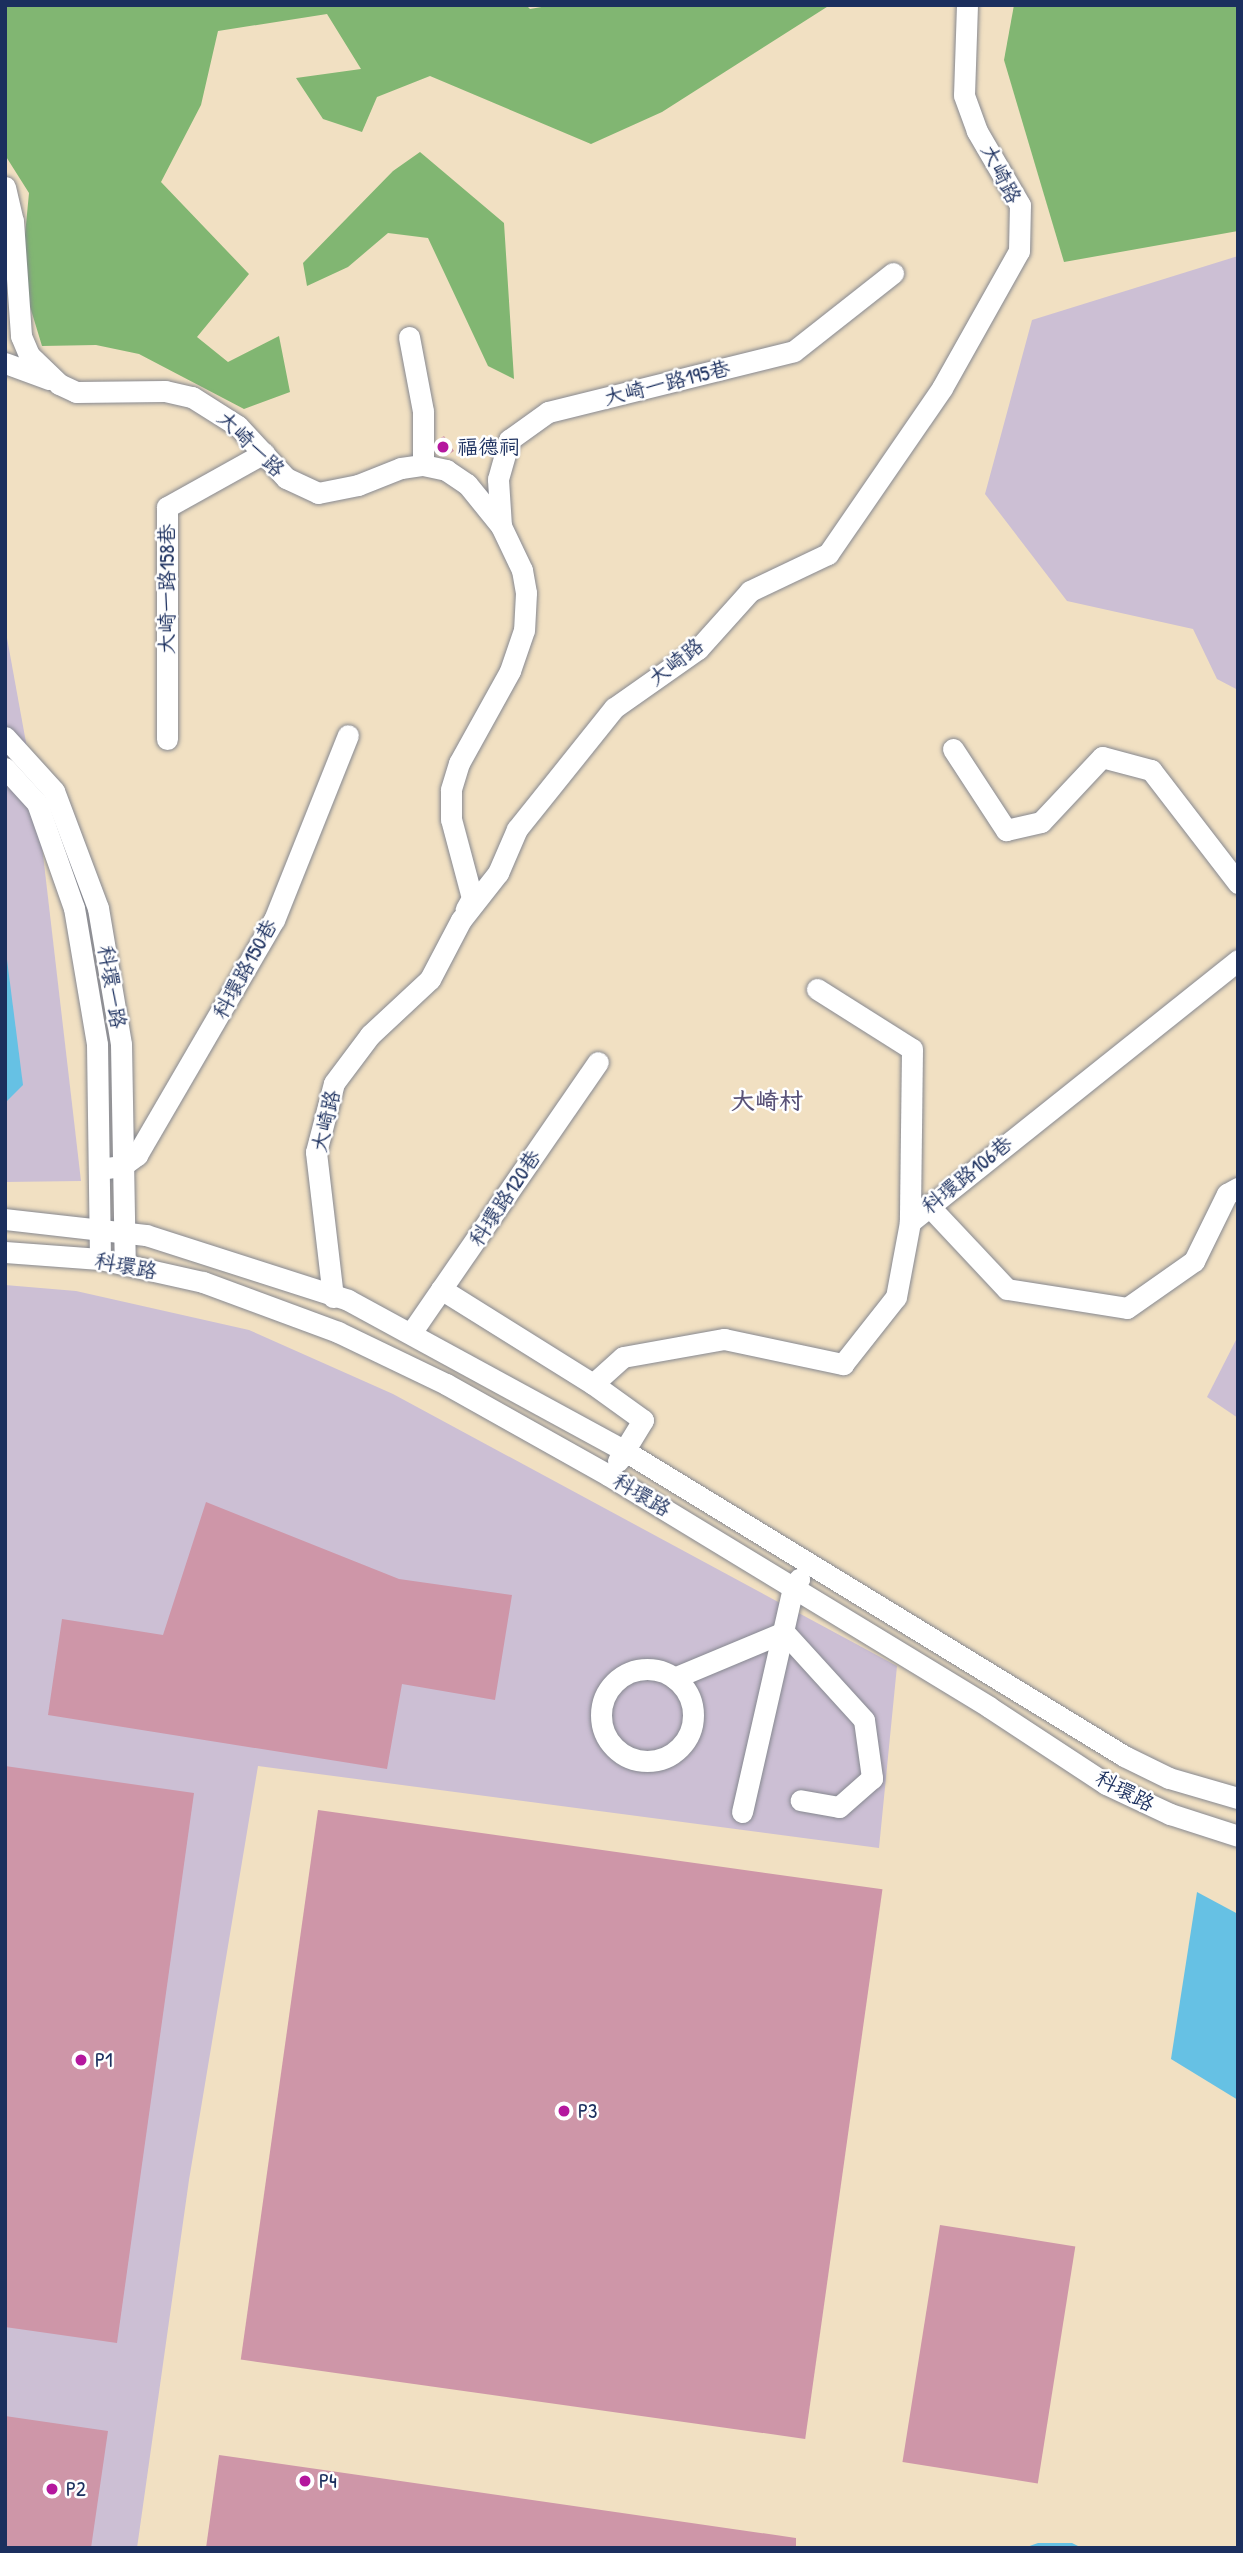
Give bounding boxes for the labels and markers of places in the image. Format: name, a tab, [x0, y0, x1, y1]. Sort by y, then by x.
place label: 福德祠	[457, 434, 520, 460]
marker: 福德祠	[435, 439, 451, 455]
place label: P1	[95, 2047, 113, 2073]
marker: P1	[73, 2052, 89, 2068]
place label: P3	[578, 2098, 598, 2124]
marker: P3	[556, 2103, 572, 2119]
place label: P4	[319, 2468, 337, 2494]
marker: P4	[297, 2473, 313, 2489]
place label: P2	[66, 2476, 86, 2502]
marker: P2	[44, 2481, 60, 2497]

